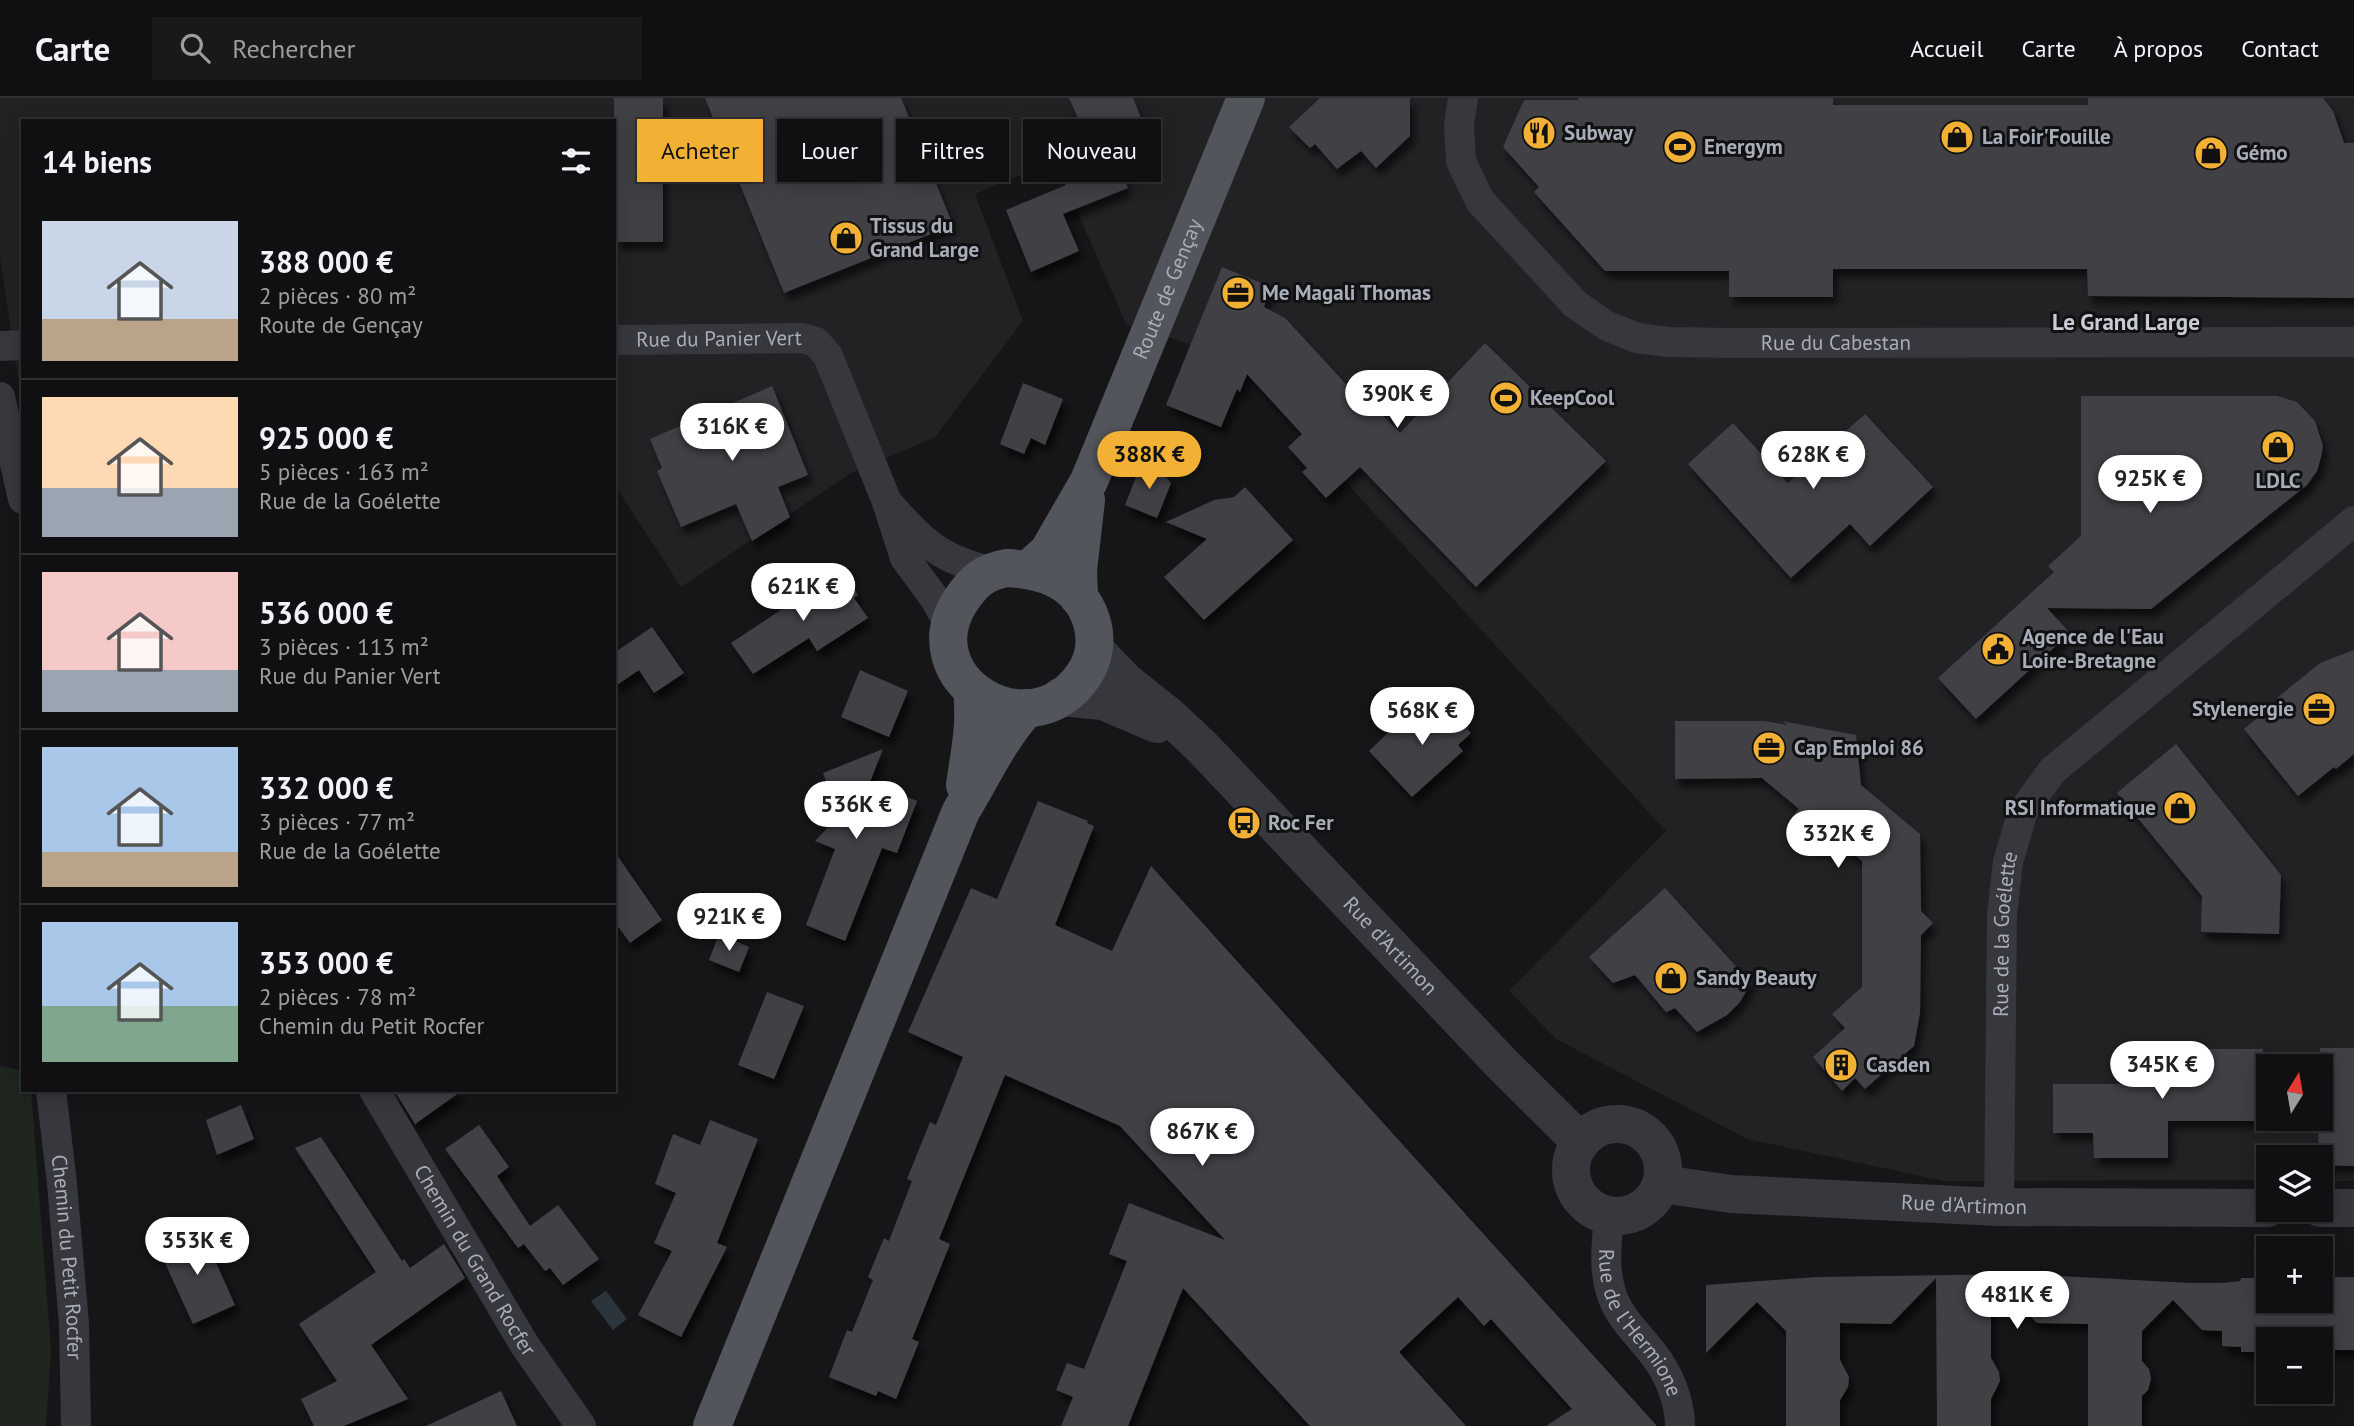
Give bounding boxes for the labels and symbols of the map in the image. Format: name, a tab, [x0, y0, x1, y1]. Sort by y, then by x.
restaurant icon: Subway	[1520, 114, 1558, 152]
shop icon: La Foir'Fouille	[1938, 118, 1976, 156]
place label: Subway	[1564, 119, 1634, 146]
place label: La Foir'Fouille	[1982, 123, 2111, 150]
sports icon: Energym	[1661, 128, 1699, 166]
place label: Energym	[1704, 133, 1783, 160]
shop icon: Gémo	[2192, 134, 2230, 172]
place label: Gémo	[2236, 139, 2288, 166]
place label: Tissus du Grand Large	[870, 212, 979, 263]
street label: Route de Gençay	[1126, 214, 1208, 363]
shop icon: Tissus du Grand Large	[827, 219, 865, 257]
office icon: Me Magali Thomas	[1219, 274, 1257, 312]
place label: Me Magali Thomas	[1262, 279, 1431, 306]
district label: Le Grand Large	[2052, 307, 2200, 336]
street label: Rue du Panier Vert	[636, 324, 802, 353]
street label: Rue du Cabestan	[1761, 329, 1911, 356]
pin: 390K €	[1340, 370, 1454, 430]
sports icon: KeepCool	[1487, 379, 1525, 417]
place label: KeepCool	[1530, 384, 1615, 411]
pin: 316K €	[675, 404, 789, 463]
shop icon: LDLC	[2259, 428, 2297, 466]
pin: 388K €	[1092, 432, 1206, 491]
pin: 628K €	[1756, 432, 1870, 491]
pin: 925K €	[2093, 456, 2207, 515]
place label: LDLC	[2256, 467, 2301, 494]
pin: 621K €	[746, 564, 860, 623]
place label: Agence de l'Eau Loire-Bretagne	[2022, 623, 2164, 674]
public building icon: Agence de l'Eau Loire-Bretagne	[1979, 630, 2017, 668]
pin: 568K €	[1365, 688, 1479, 747]
office icon: Stylenergie	[2300, 690, 2338, 728]
place label: Stylenergie	[2192, 695, 2294, 722]
office icon: Cap Emploi 86	[1750, 729, 1788, 767]
place label: Cap Emploi 86	[1794, 734, 1924, 761]
pin: 536K €	[799, 782, 913, 841]
shop icon: RSI Informatique	[2161, 789, 2199, 827]
place label: RSI Informatique	[2005, 794, 2156, 821]
bus stop icon: Roc Fer	[1225, 804, 1263, 842]
place label: Roc Fer	[1268, 809, 1334, 836]
pin: 332K €	[1781, 810, 1895, 870]
street label: Rue de la Goélette	[1987, 848, 2023, 1017]
street label: Rue d'Artimon	[1338, 891, 1444, 1001]
pin: 921K €	[672, 894, 786, 953]
shop icon: Sandy Beauty	[1652, 959, 1690, 997]
place label: Sandy Beauty	[1696, 964, 1818, 991]
pin: 345K €	[2105, 1042, 2219, 1101]
building icon: Casden	[1822, 1046, 1860, 1084]
place label: Casden	[1866, 1051, 1930, 1078]
north arrow	[2256, 1054, 2333, 1130]
pin: 867K €	[1145, 1108, 1259, 1168]
street label: Chemin du Petit Rocfer	[46, 1153, 89, 1360]
street label: Chemin du Grand Rocfer	[408, 1160, 542, 1361]
street label: Rue d'Artimon	[1900, 1188, 2027, 1220]
pin: 353K €	[140, 1218, 254, 1277]
street label: Rue de l'Hermione	[1593, 1249, 1688, 1400]
pin: 481K €	[1960, 1272, 2074, 1331]

